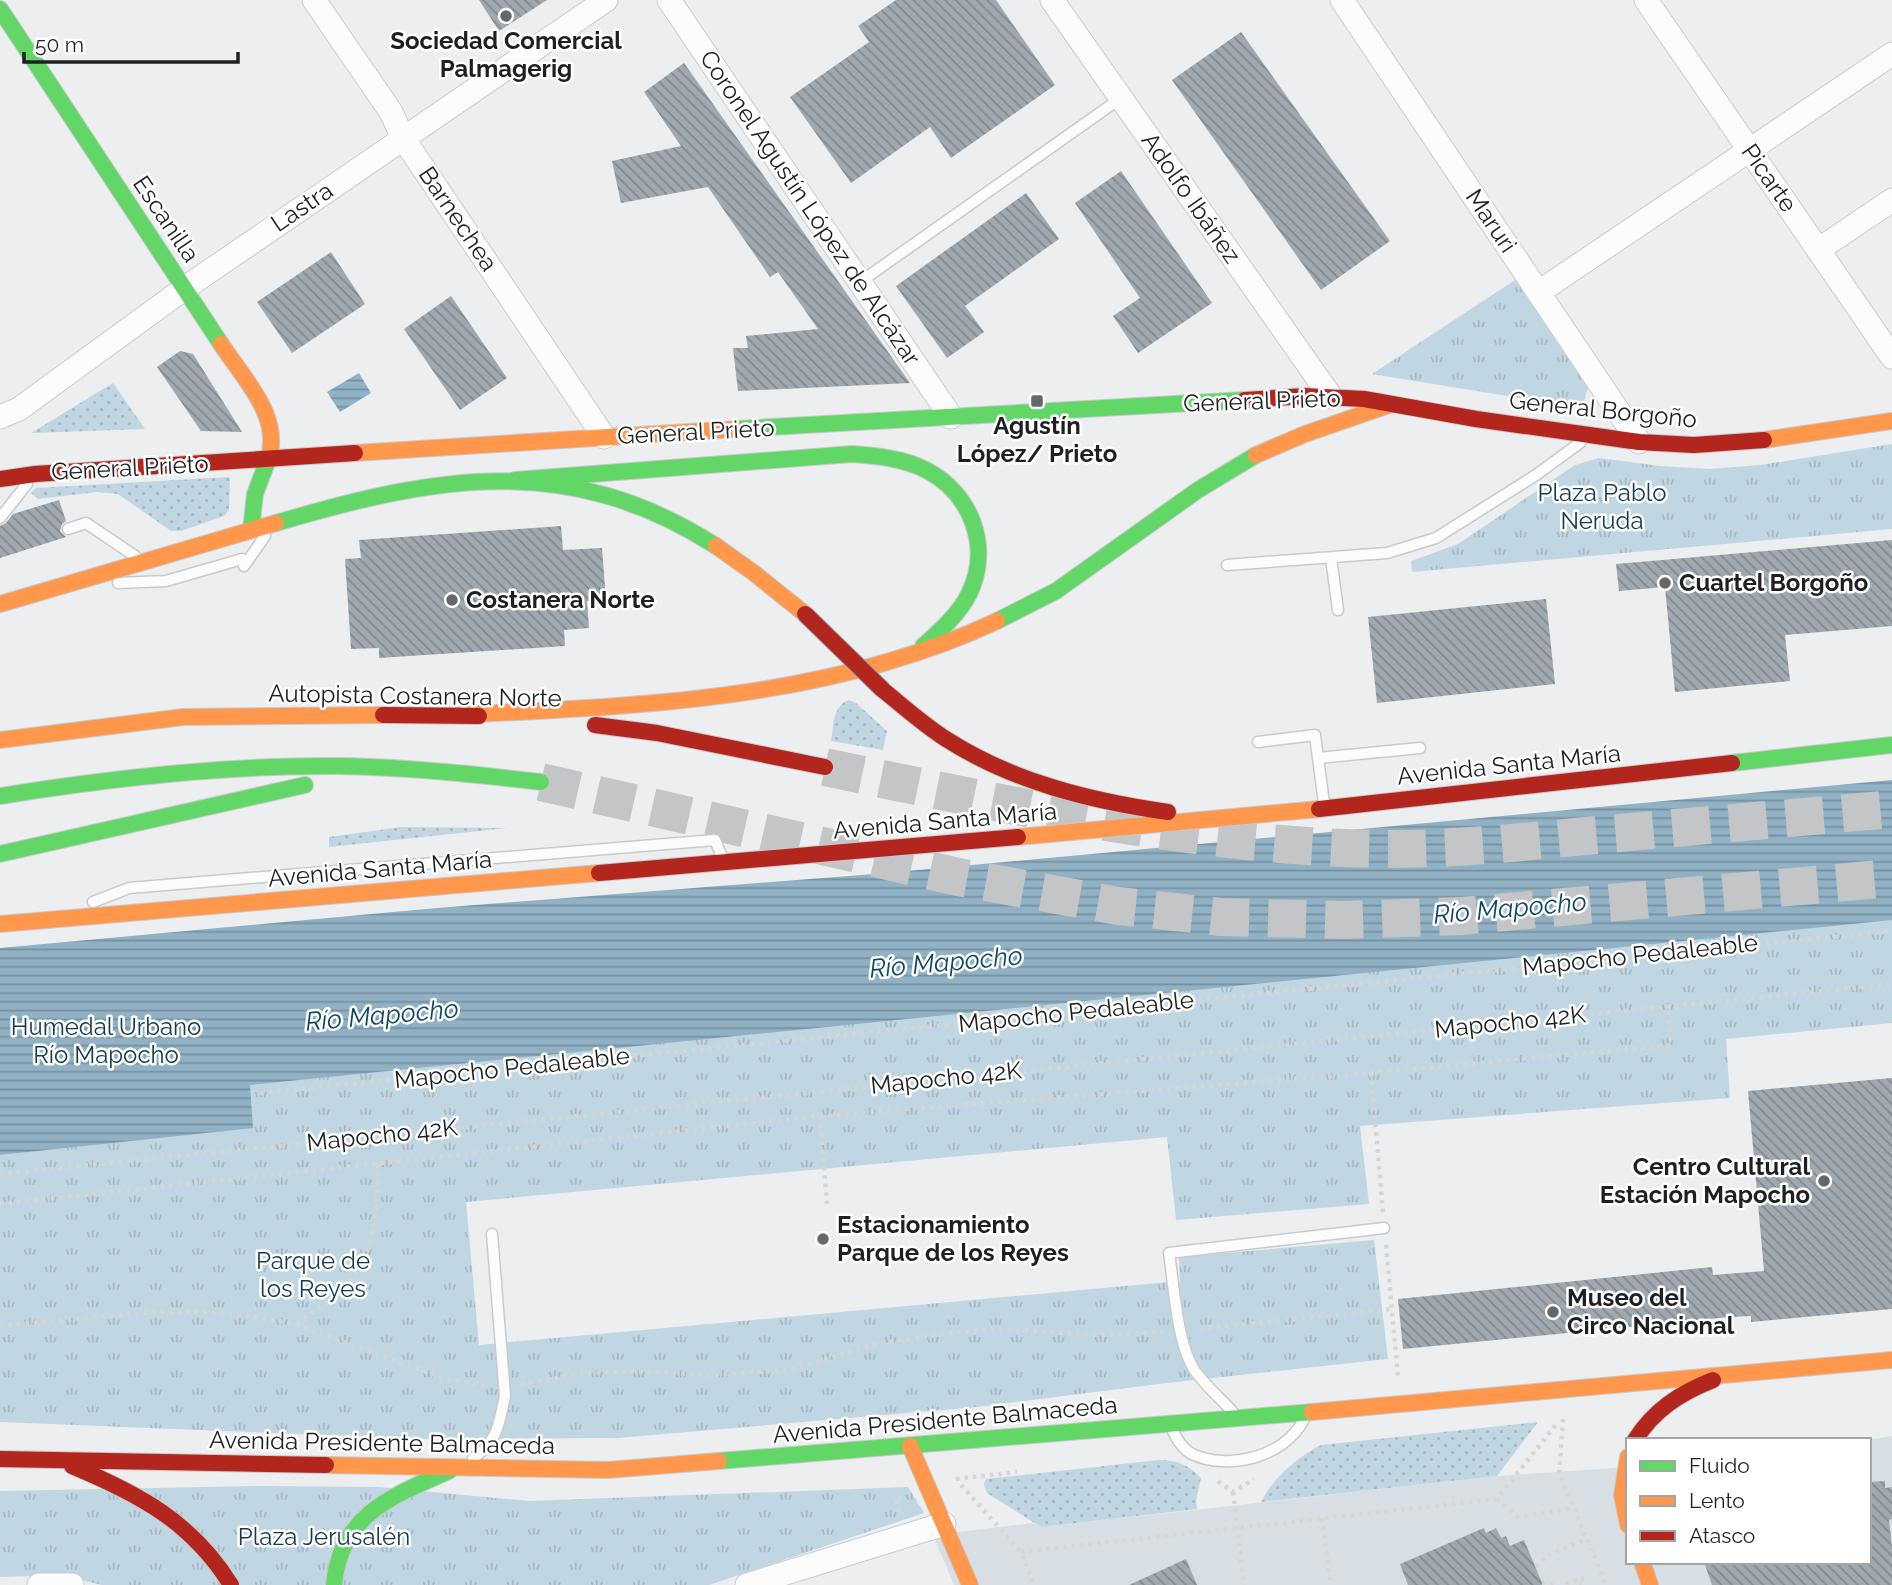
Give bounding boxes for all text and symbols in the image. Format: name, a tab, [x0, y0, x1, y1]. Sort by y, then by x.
marker: Sociedad Comercial Palmagerig	[498, 8, 514, 24]
scale bar	[24, 21, 238, 65]
place label: Sociedad Comercial Palmagerig	[390, 26, 622, 83]
text: 50 m	[35, 32, 84, 57]
street label: Coronel Agustín López de Alcázar	[694, 45, 927, 371]
street label: Adolfo Ibáñez	[1136, 127, 1247, 269]
street label: Picarte	[1736, 138, 1803, 217]
street label: Barnechea	[413, 161, 504, 277]
street label: Escanilla	[127, 170, 206, 267]
street label: Lastra	[265, 176, 338, 238]
street label: Maruri	[1460, 183, 1523, 258]
street label: General Prieto	[1183, 383, 1341, 418]
street label: General Borgoño	[1508, 385, 1698, 434]
marker: Agustín López/ Prieto	[1029, 393, 1045, 409]
place label: Agustín López/ Prieto	[957, 411, 1117, 468]
street label: General Prieto	[617, 413, 775, 450]
street label: General Prieto	[51, 449, 209, 486]
park label: Plaza Pablo Neruda	[1537, 478, 1667, 535]
place label: Cuartel Borgoño	[1679, 568, 1868, 597]
marker: Cuartel Borgoño	[1657, 575, 1673, 591]
place label: Costanera Norte	[466, 585, 655, 614]
marker: Costanera Norte	[444, 592, 460, 608]
street label: Autopista Costanera Norte	[268, 678, 562, 713]
street label: Avenida Santa María	[1396, 738, 1622, 791]
street label: Avenida Santa María	[832, 796, 1058, 845]
street label: Avenida Santa María	[267, 844, 493, 893]
water label: Río Mapocho	[1432, 886, 1588, 930]
street label: Mapocho Pedaleable	[1521, 928, 1759, 981]
water label: Río Mapocho	[868, 940, 1024, 984]
street label: Mapocho Pedaleable	[957, 985, 1195, 1038]
water label: Río Mapocho	[304, 993, 460, 1037]
street label: Mapocho 42K	[1433, 999, 1587, 1044]
park label: Humedal Urbano Río Mapocho	[11, 1012, 201, 1069]
street label: Mapocho Pedaleable	[393, 1041, 631, 1094]
street label: Mapocho 42K	[869, 1055, 1023, 1100]
street label: Mapocho 42K	[305, 1112, 459, 1157]
place label: Centro Cultural Estación Mapocho	[1600, 1152, 1810, 1209]
marker: Centro Cultural Estación Mapocho	[1816, 1173, 1832, 1189]
place label: Estacionamiento Parque de los Reyes	[837, 1210, 1069, 1267]
marker: Estacionamiento Parque de los Reyes	[815, 1231, 831, 1247]
park label: Parque de los Reyes	[256, 1246, 370, 1303]
place label: Museo del Circo Nacional	[1567, 1283, 1735, 1340]
marker: Museo del Circo Nacional	[1545, 1304, 1561, 1320]
street label: Avenida Presidente Balmaceda	[771, 1390, 1119, 1449]
street label: Avenida Presidente Balmaceda	[209, 1425, 555, 1460]
legend	[1626, 1438, 1871, 1564]
text: Fluido	[1689, 1453, 1750, 1478]
text: Lento	[1689, 1488, 1745, 1513]
park label: Plaza Jerusalén	[238, 1522, 410, 1551]
text: Atasco	[1689, 1523, 1755, 1548]

